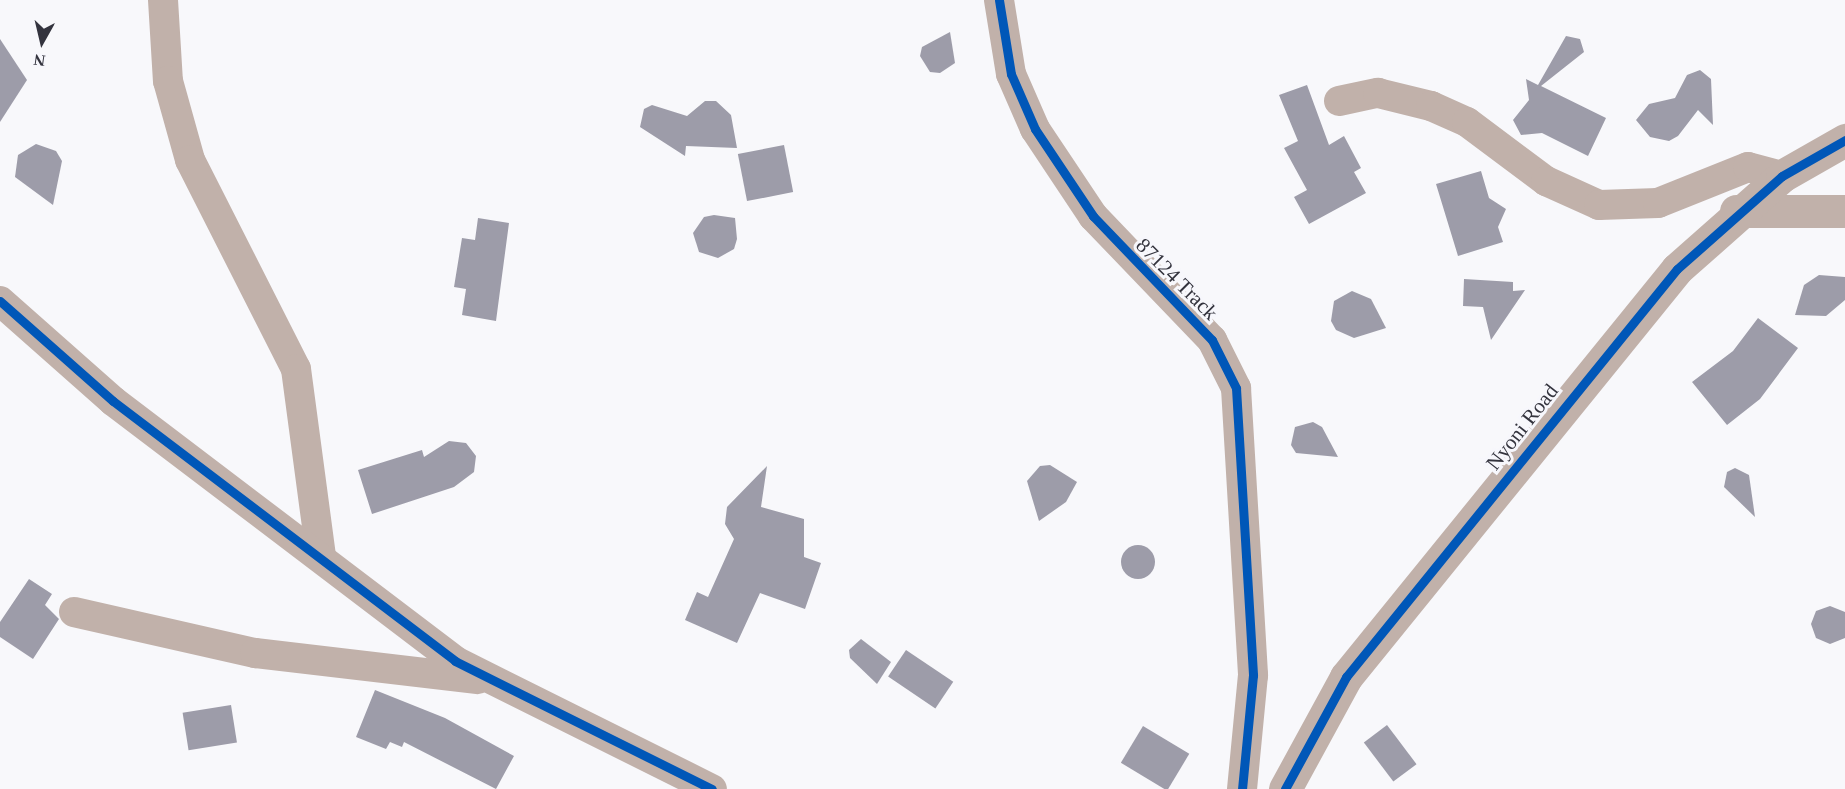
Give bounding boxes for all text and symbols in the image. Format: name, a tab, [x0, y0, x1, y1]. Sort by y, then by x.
north arrow	[12, 12, 72, 72]
text: N	[33, 51, 46, 70]
street label: 87124 Track	[1131, 233, 1223, 325]
street label: Nyoni Road	[1481, 379, 1563, 475]

